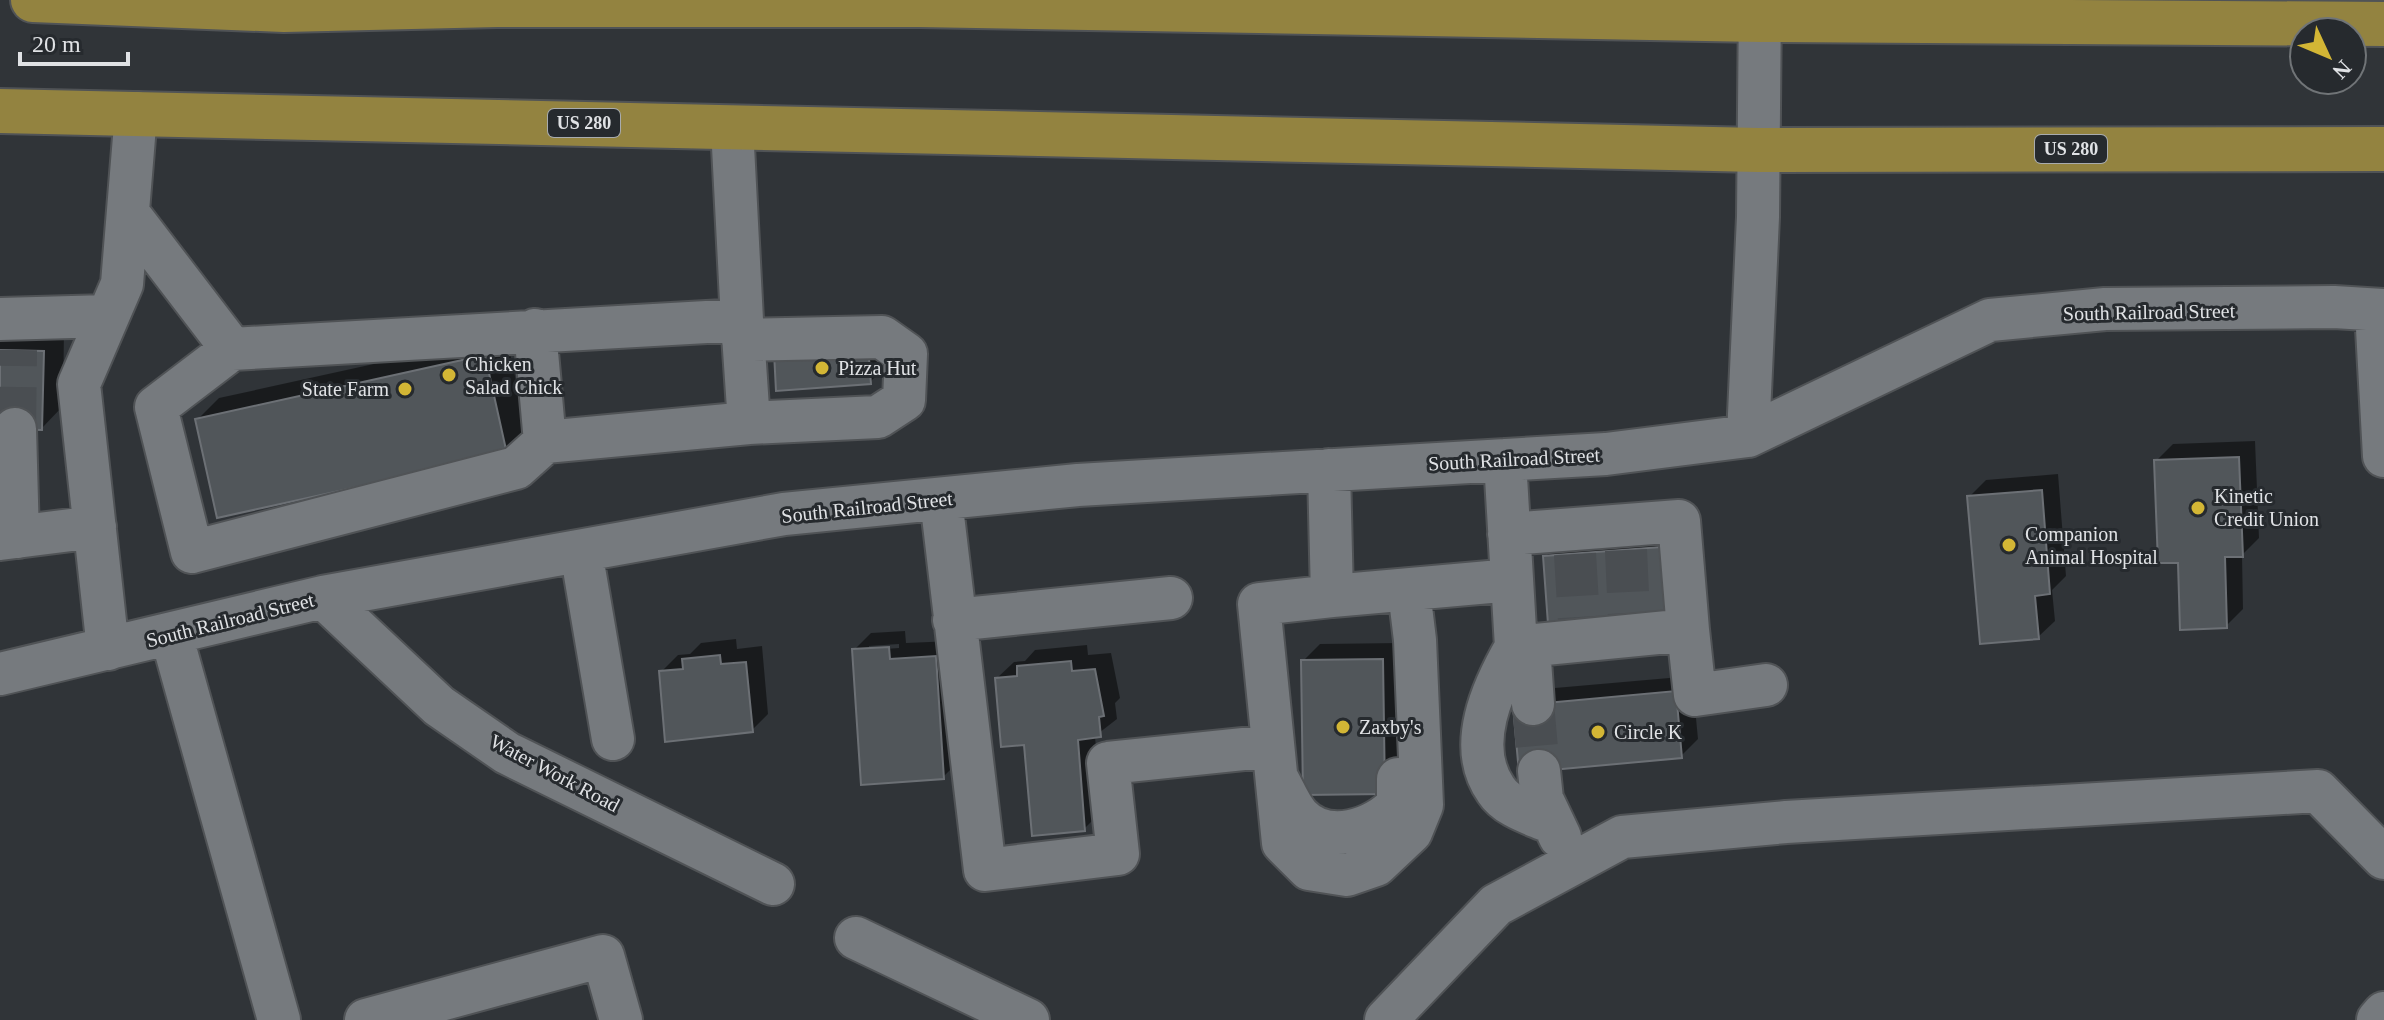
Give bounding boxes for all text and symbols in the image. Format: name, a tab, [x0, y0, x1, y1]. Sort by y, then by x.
scale bar	[20, 16, 128, 66]
north arrow	[2288, 16, 2368, 96]
text: 20 m	[32, 31, 81, 57]
text: N	[2327, 55, 2357, 84]
road number: US 280	[548, 109, 620, 137]
road number: US 280	[2035, 135, 2107, 163]
street label: South Railroad Street	[2063, 299, 2236, 325]
place label: Chicken Salad Chick	[465, 353, 562, 398]
place label: Pizza Hut	[838, 357, 917, 379]
marker: Pizza Hut	[813, 359, 831, 377]
marker: Chicken Salad Chick	[440, 366, 458, 384]
place label: State Farm	[302, 378, 389, 400]
marker: State Farm	[396, 380, 414, 398]
street label: South Railroad Street	[1427, 443, 1601, 474]
place label: Kinetic Credit Union	[2214, 485, 2319, 530]
street label: South Railroad Street	[780, 487, 954, 527]
marker: Kinetic Credit Union	[2189, 499, 2207, 517]
place label: Companion Animal Hospital	[2025, 523, 2158, 569]
marker: Companion Animal Hospital	[2000, 536, 2018, 554]
street label: South Railroad Street	[144, 588, 317, 652]
place label: Zaxby's	[1359, 716, 1422, 739]
marker: Zaxby's	[1334, 718, 1352, 736]
place label: Circle K	[1614, 721, 1683, 743]
marker: Circle K	[1589, 723, 1607, 741]
street label: Water Work Road	[487, 730, 623, 816]

